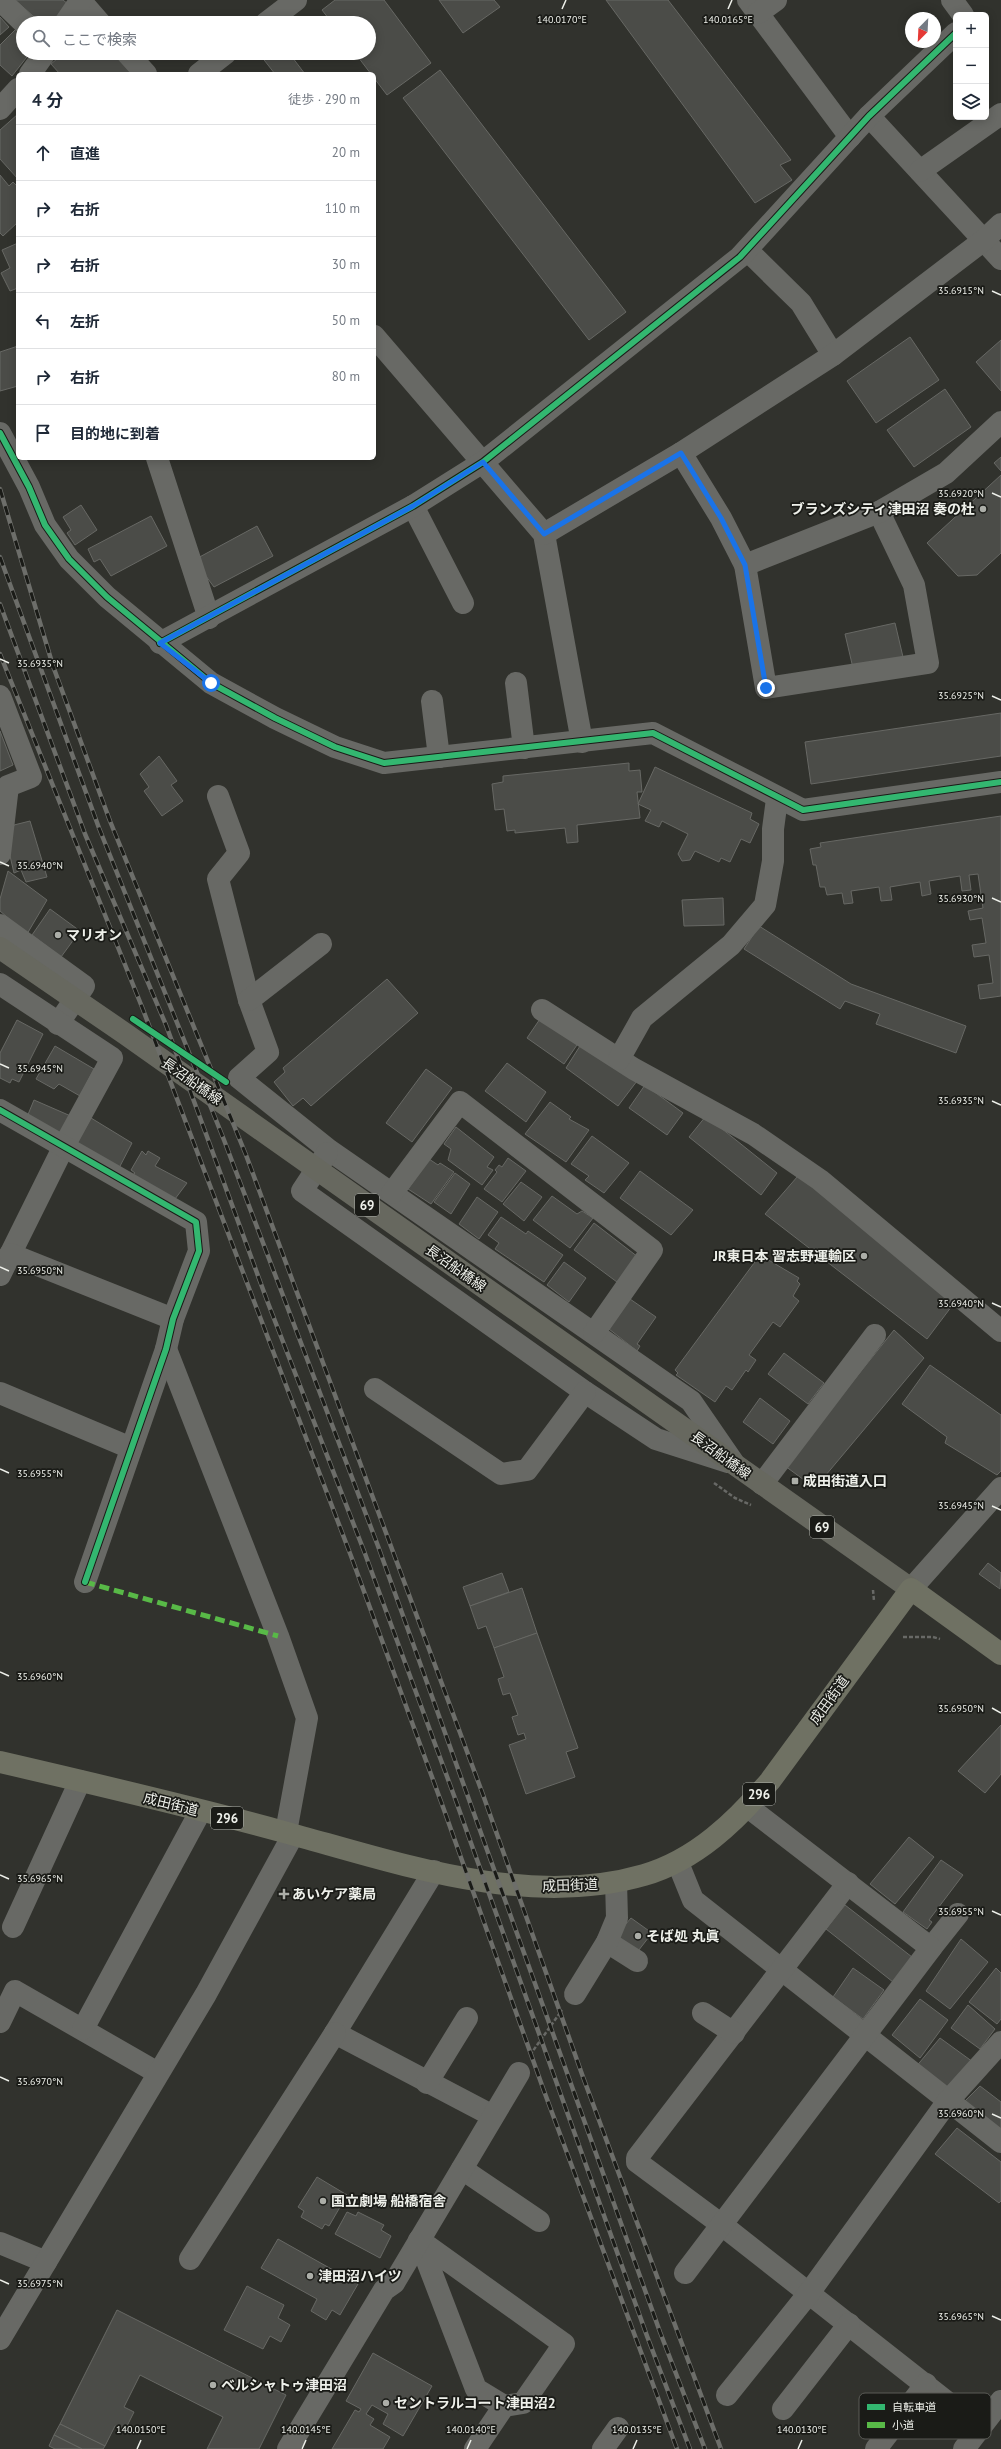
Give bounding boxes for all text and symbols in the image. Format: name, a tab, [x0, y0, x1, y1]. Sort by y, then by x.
north arrow	[905, 12, 941, 48]
map controls	[953, 12, 989, 120]
button: +	[953, 12, 989, 48]
text: 140.0170°E	[537, 13, 587, 26]
text: 140.0165°E	[703, 13, 753, 26]
search box	[16, 16, 376, 60]
icon: search	[30, 27, 52, 49]
text: ここで検索	[62, 30, 137, 49]
button: −	[953, 48, 989, 84]
button: layers	[953, 84, 989, 120]
text: 4 分	[32, 89, 63, 111]
text: 徒歩 · 290 m	[288, 91, 360, 108]
icon: ahead	[32, 142, 54, 164]
text: 直進	[70, 144, 100, 163]
text: 20 m	[332, 144, 360, 161]
icon: right	[32, 198, 54, 220]
text: 右折	[70, 200, 100, 219]
text: 110 m	[325, 200, 360, 217]
icon: right	[32, 254, 54, 276]
text: 右折	[70, 256, 100, 275]
text: 30 m	[332, 256, 360, 273]
text: 35.6915°N	[938, 284, 984, 297]
icon: left	[32, 310, 54, 332]
text: 左折	[70, 312, 100, 331]
text: 50 m	[332, 312, 360, 329]
icon: right	[32, 366, 54, 388]
text: 右折	[70, 368, 100, 387]
text: 80 m	[332, 368, 360, 385]
icon: arrive	[32, 422, 54, 444]
text: 目的地に到着	[70, 424, 160, 443]
text: 35.6920°N	[938, 487, 984, 500]
place label: ブランズシティ津田沼 奏の杜	[791, 500, 975, 518]
marker: ブランズシティ津田沼 奏の杜	[978, 504, 988, 514]
text: 35.6935°N	[17, 657, 63, 670]
route start	[202, 674, 220, 692]
route end	[757, 679, 775, 697]
text: 35.6925°N	[938, 689, 984, 702]
text: 35.6940°N	[17, 859, 63, 872]
text: 35.6930°N	[938, 892, 984, 905]
place label: マリオン	[66, 926, 122, 944]
marker: マリオン	[53, 930, 63, 940]
street label: 長沼船橋線	[158, 1054, 226, 1108]
text: 35.6945°N	[17, 1062, 63, 1075]
text: 35.6935°N	[938, 1094, 984, 1107]
road number: 69	[355, 1194, 379, 1216]
street label: 長沼船橋線	[422, 1241, 490, 1295]
place label: JR東日本 習志野運輸区	[712, 1247, 856, 1265]
marker: JR東日本 習志野運輸区	[859, 1251, 869, 1261]
text: 35.6950°N	[17, 1264, 63, 1277]
text: 35.6940°N	[938, 1297, 984, 1310]
street label: 長沼船橋線	[687, 1427, 755, 1483]
text: 35.6955°N	[17, 1467, 63, 1480]
place label: 成田街道入口	[803, 1472, 887, 1490]
marker: 成田街道入口	[790, 1476, 800, 1486]
text: 35.6945°N	[938, 1499, 984, 1512]
road number: 69	[810, 1516, 834, 1538]
text: 35.6960°N	[17, 1670, 63, 1683]
street label: 成田街道	[805, 1672, 853, 1728]
text: 35.6950°N	[938, 1702, 984, 1715]
road number: 296	[743, 1783, 775, 1805]
street label: 成田街道	[142, 1788, 200, 1820]
road number: 296	[211, 1807, 243, 1829]
text: 35.6965°N	[17, 1872, 63, 1885]
street label: 成田街道	[542, 1875, 598, 1895]
place label: あいケア薬局	[292, 1885, 376, 1903]
marker: あいケア薬局	[279, 1889, 289, 1899]
text: 35.6955°N	[938, 1905, 984, 1918]
place label: そば処 丸眞	[646, 1927, 720, 1945]
marker: そば処 丸眞	[633, 1931, 643, 1941]
text: 35.6970°N	[17, 2075, 63, 2088]
text: 35.6960°N	[938, 2107, 984, 2120]
place label: 国立劇場 船橋宿舎	[331, 2192, 447, 2210]
marker: 国立劇場 船橋宿舎	[318, 2196, 328, 2206]
place label: 津田沼ハイツ	[318, 2267, 402, 2285]
marker: 津田沼ハイツ	[305, 2271, 315, 2281]
text: 35.6975°N	[17, 2277, 63, 2290]
text: 35.6965°N	[938, 2310, 984, 2323]
place label: ベルシャトゥ津田沼	[221, 2376, 347, 2394]
marker: ベルシャトゥ津田沼	[208, 2380, 218, 2390]
legend	[859, 2393, 991, 2439]
place label: セントラルコート津田沼2	[394, 2394, 556, 2412]
marker: セントラルコート津田沼2	[381, 2398, 391, 2408]
text: 自転車道	[892, 2400, 936, 2414]
text: 小道	[892, 2418, 914, 2432]
text: 140.0150°E	[116, 2423, 166, 2436]
text: 140.0145°E	[281, 2423, 331, 2436]
text: 140.0140°E	[446, 2423, 496, 2436]
text: 140.0135°E	[612, 2423, 662, 2436]
text: 140.0130°E	[777, 2423, 827, 2436]

